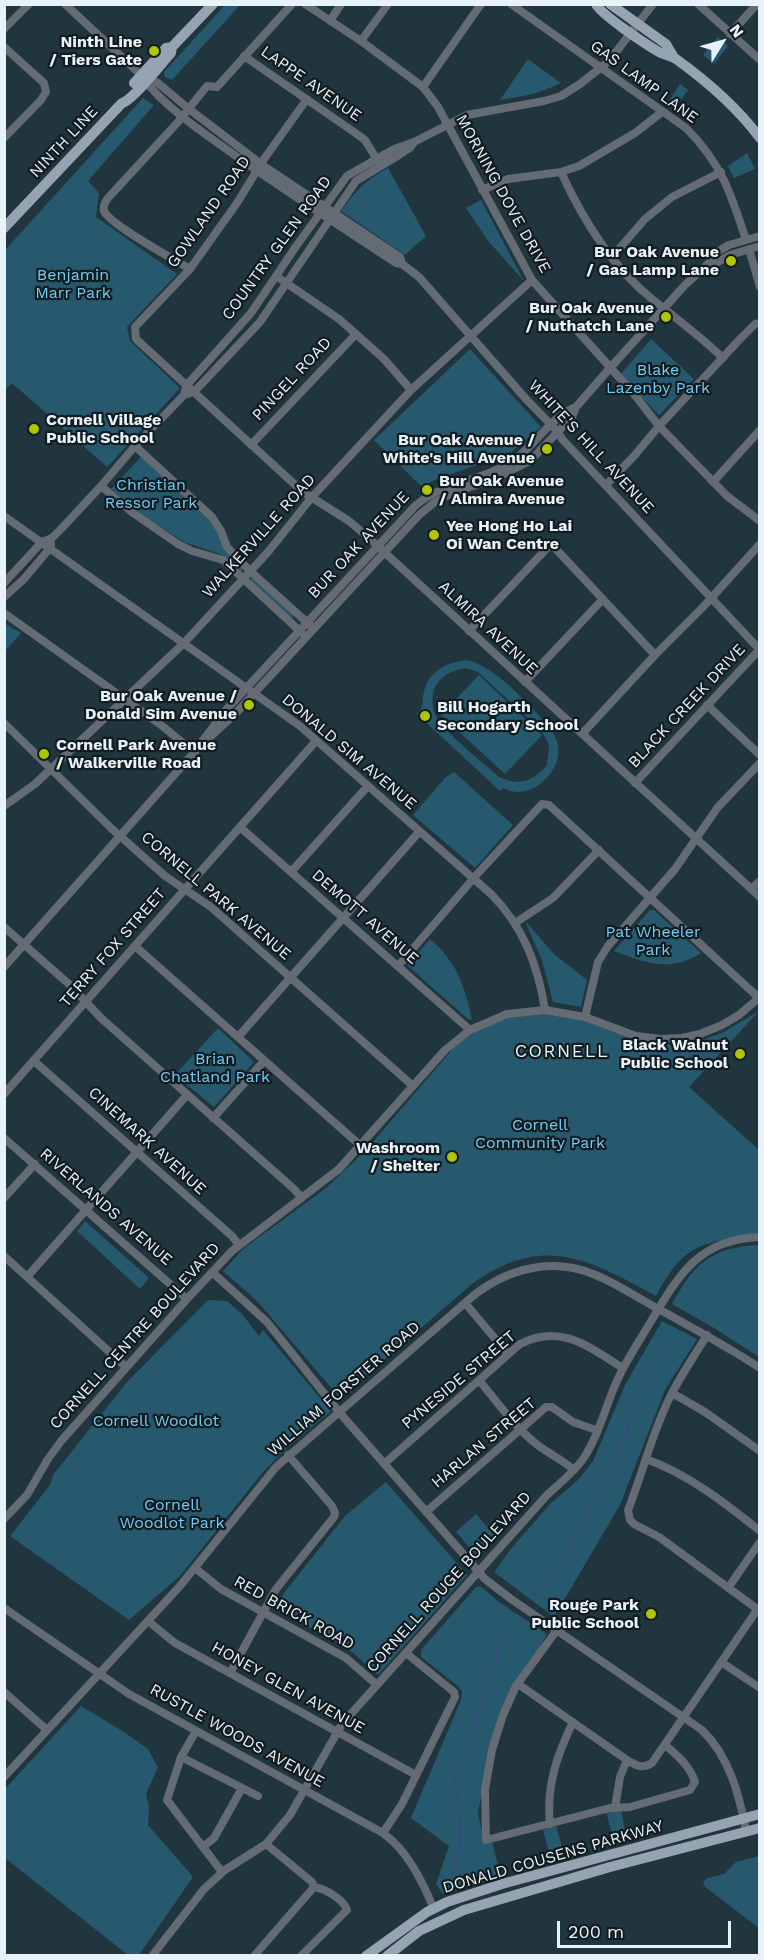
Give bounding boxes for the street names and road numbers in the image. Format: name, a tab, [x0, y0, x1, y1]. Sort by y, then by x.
street label: GAS LAMP LANE	[586, 36, 702, 128]
street label: LAPPE AVENUE	[257, 42, 365, 126]
street label: NINTH LINE	[26, 102, 102, 182]
street label: MORNING DOVE DRIVE	[451, 111, 555, 277]
street label: GOWLAND ROAD	[163, 152, 255, 272]
street label: COUNTRY GLEN ROAD	[218, 172, 336, 324]
street label: PINGEL ROAD	[248, 333, 336, 425]
street label: WHITE'S HILL AVENUE	[524, 376, 658, 518]
street label: WALKERVILLE ROAD	[198, 470, 320, 602]
street label: BUR OAK AVENUE	[304, 487, 414, 603]
street label: ALMIRA AVENUE	[434, 577, 542, 679]
street label: BLACK CREEK DRIVE	[625, 640, 749, 772]
street label: DONALD SIM AVENUE	[278, 690, 420, 814]
street label: CORNELL PARK AVENUE	[137, 828, 295, 964]
street label: DEMOTT AVENUE	[308, 865, 422, 969]
street label: TERRY FOX STREET	[56, 884, 170, 1012]
street label: CINEMARK AVENUE	[84, 1083, 210, 1199]
street label: RIVERLANDS AVENUE	[36, 1144, 176, 1270]
street label: CORNELL CENTRE BOULEVARD	[46, 1239, 224, 1433]
street label: WILLIAM FORSTER ROAD	[264, 1318, 424, 1460]
street label: PYNESIDE STREET	[398, 1327, 520, 1433]
street label: HARLAN STREET	[428, 1394, 540, 1492]
street label: CORNELL ROUGE BOULEVARD	[363, 1488, 535, 1676]
street label: RED BRICK ROAD	[230, 1572, 358, 1654]
street label: HONEY GLEN AVENUE	[208, 1638, 368, 1738]
street label: RUSTLE WOODS AVENUE	[146, 1680, 328, 1792]
street label: DONALD COUSENS PARKWAY	[440, 1816, 666, 1898]

